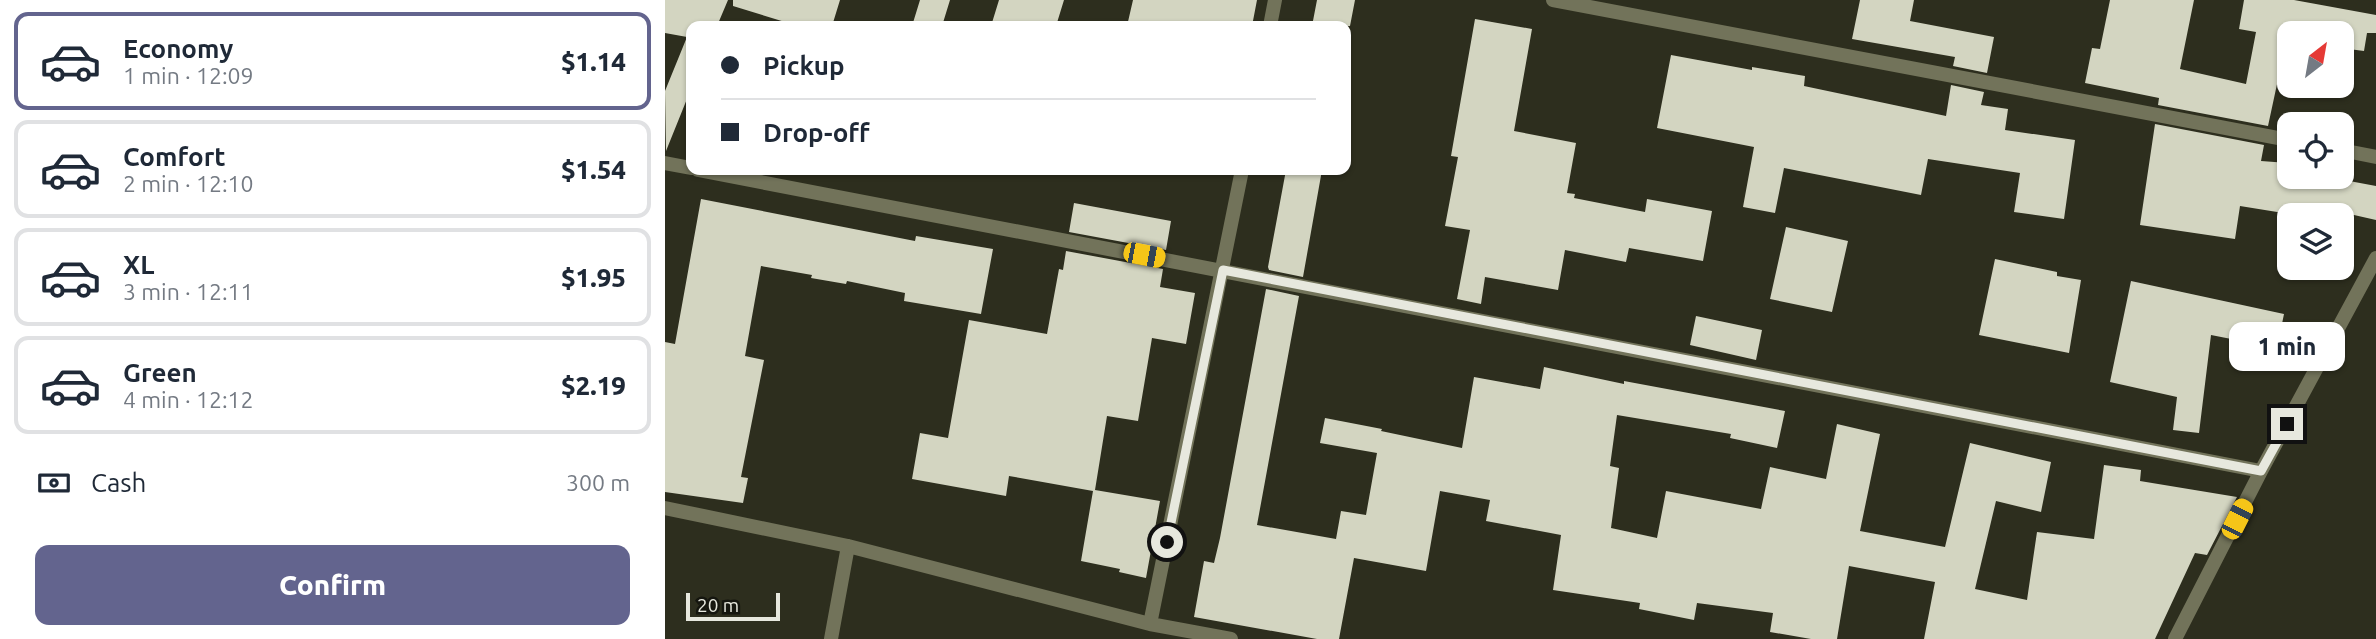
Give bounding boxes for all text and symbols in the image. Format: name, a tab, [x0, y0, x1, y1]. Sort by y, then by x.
north arrow	[2277, 21, 2354, 98]
map controls	[2277, 21, 2354, 280]
icon: car	[39, 30, 102, 93]
text: Economy	[123, 34, 233, 63]
text: $1.14	[561, 47, 626, 76]
text: Pickup	[763, 51, 845, 80]
text: 1 min · 12:09	[123, 63, 254, 88]
button: locate	[2277, 112, 2354, 189]
text: Drop-off	[763, 118, 870, 147]
icon: car	[39, 138, 102, 201]
text: Comfort	[123, 142, 226, 171]
text: $1.54	[561, 155, 626, 184]
text: 2 min · 12:10	[123, 171, 254, 196]
button: layers	[2277, 203, 2354, 280]
car	[1122, 241, 1167, 269]
icon: car	[39, 246, 102, 309]
text: XL	[123, 250, 154, 279]
text: $1.95	[561, 263, 626, 292]
text: 3 min · 12:11	[123, 279, 254, 304]
callout: 1 min	[2229, 322, 2345, 372]
text: 1 min	[2258, 334, 2316, 359]
icon: car	[39, 354, 102, 417]
text: Green	[123, 358, 197, 387]
text: $2.19	[561, 371, 626, 400]
text: 4 min · 12:12	[123, 387, 254, 412]
route end	[2271, 408, 2303, 440]
icon: cash	[35, 464, 73, 502]
text: Cash	[91, 468, 146, 497]
text: 300 m	[566, 470, 630, 495]
car	[2219, 496, 2256, 542]
route start	[1151, 526, 1183, 558]
button: Confirm	[35, 545, 630, 625]
scale bar	[686, 590, 781, 622]
text: 20 m	[697, 594, 739, 616]

